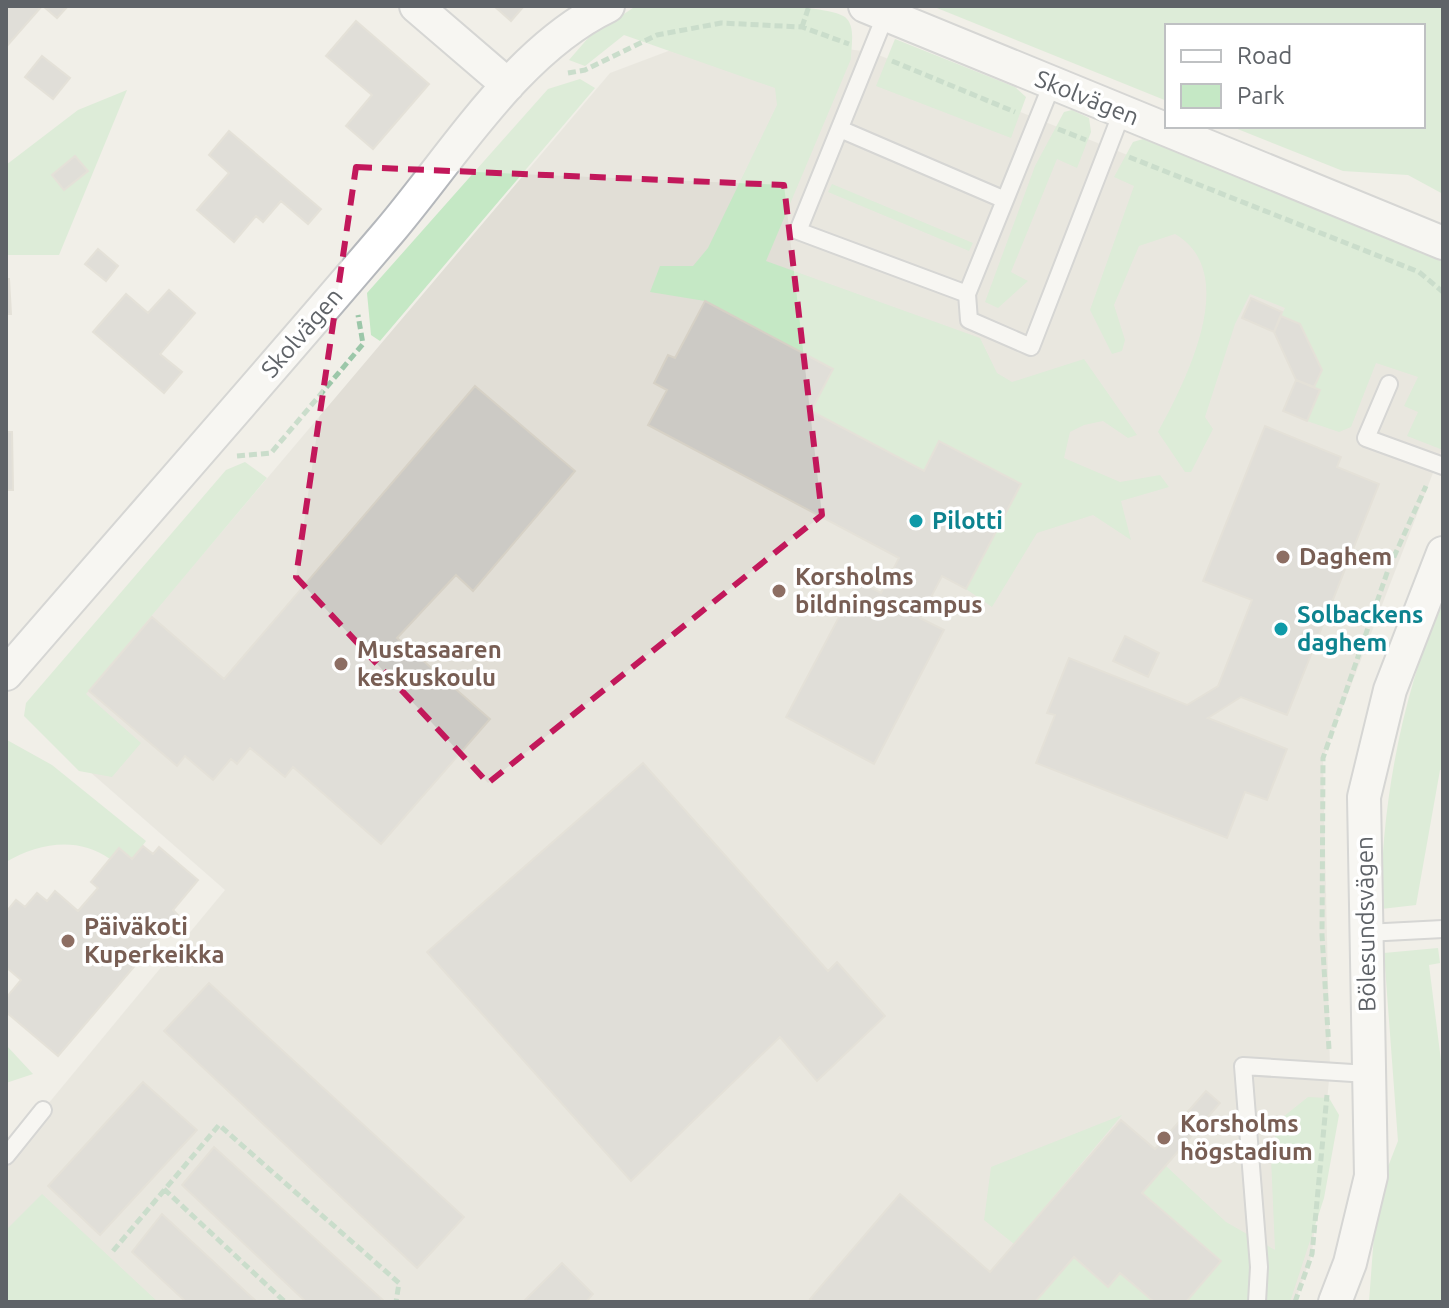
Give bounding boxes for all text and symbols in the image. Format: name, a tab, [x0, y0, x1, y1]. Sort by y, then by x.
legend	[1165, 24, 1425, 128]
text: Road	[1237, 42, 1292, 69]
street label: Skolvägen	[1031, 65, 1143, 131]
text: Park	[1237, 82, 1285, 109]
street label: Skolvägen	[256, 283, 348, 383]
place label: Pilotti	[932, 507, 1003, 534]
marker: Pilotti	[907, 512, 925, 530]
place label: Daghem	[1299, 543, 1392, 570]
marker: Daghem	[1274, 548, 1292, 566]
place label: Korsholms bildningscampus	[795, 563, 983, 618]
marker: Korsholms bildningscampus	[770, 582, 788, 600]
place label: Solbackens daghem	[1297, 601, 1423, 656]
marker: Solbackens daghem	[1272, 620, 1290, 638]
place label: Mustasaaren keskuskoulu	[357, 636, 502, 691]
marker: Mustasaaren keskuskoulu	[332, 655, 350, 673]
street label: Bölesundsvägen	[1350, 836, 1381, 1012]
place label: Päiväkoti Kuperkeikka	[84, 913, 224, 968]
marker: Päiväkoti Kuperkeikka	[59, 932, 77, 950]
place label: Korsholms högstadium	[1180, 1110, 1313, 1165]
marker: Korsholms högstadium	[1155, 1129, 1173, 1147]

